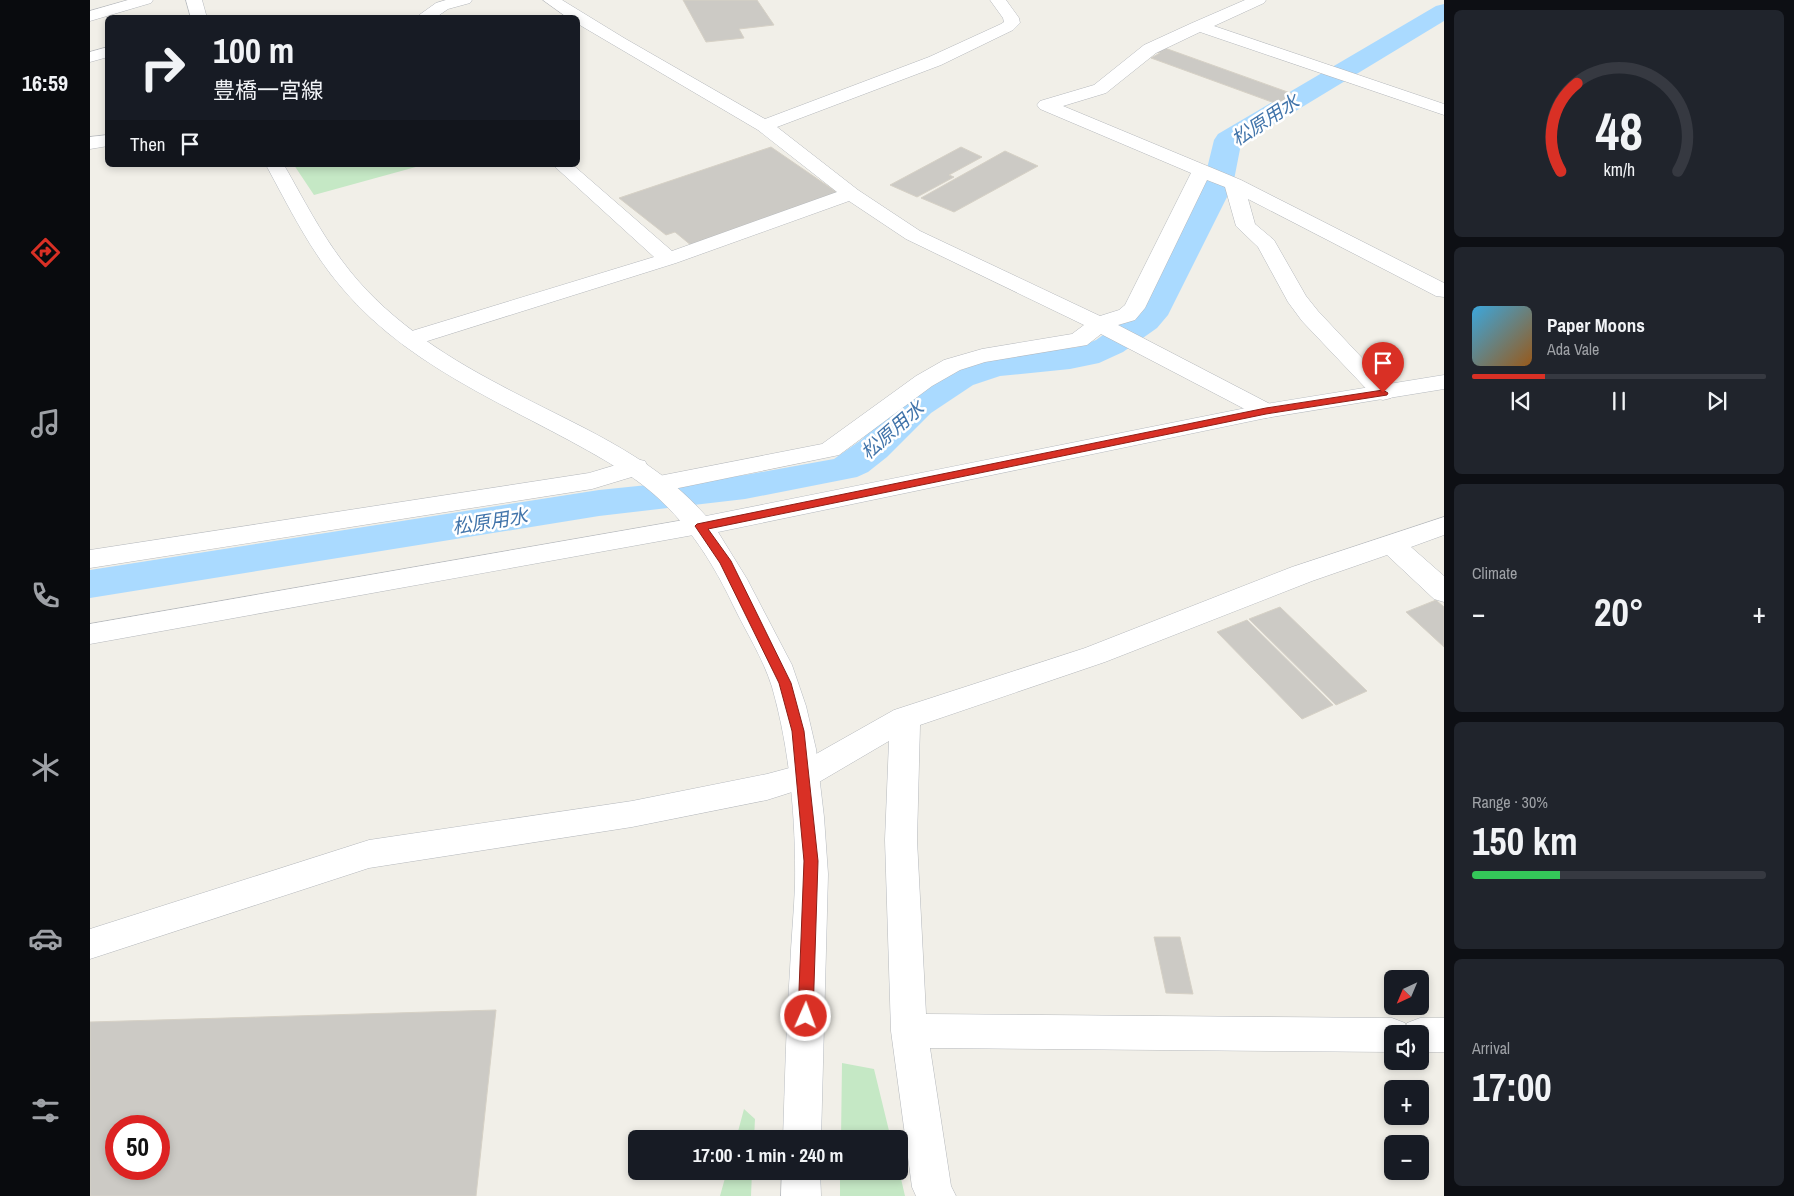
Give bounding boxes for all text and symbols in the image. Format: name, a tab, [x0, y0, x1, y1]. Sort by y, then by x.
text: 100 m	[213, 27, 294, 74]
icon: right	[130, 35, 195, 100]
text: 16:59	[22, 68, 68, 98]
text: 豊橋一宮線	[213, 75, 323, 105]
water label: 松原用水	[1226, 87, 1306, 152]
text: 48	[1595, 96, 1643, 166]
icon: arrive	[176, 130, 204, 158]
text: Then	[130, 131, 166, 157]
text: km/h	[1603, 158, 1635, 182]
icon: directions	[28, 235, 63, 270]
text: Paper Moons	[1547, 312, 1645, 338]
text: Ada Vale	[1547, 338, 1599, 360]
pin	[1362, 342, 1404, 393]
icon: arrive	[1369, 349, 1397, 377]
icon: previous	[1507, 387, 1535, 415]
icon: pause	[1605, 387, 1633, 415]
icon: next	[1703, 387, 1731, 415]
water label: 松原用水	[855, 394, 931, 465]
icon: music	[28, 406, 63, 441]
water label: 松原用水	[450, 502, 532, 540]
text: Climate	[1472, 562, 1517, 584]
icon: phone	[28, 578, 63, 613]
text: 20°	[1594, 587, 1644, 638]
text: −	[1472, 594, 1485, 632]
text: +	[1753, 594, 1766, 632]
icon: climate	[28, 750, 63, 785]
text: Range · 30%	[1472, 791, 1548, 813]
text: 150 km	[1472, 816, 1578, 867]
icon: car	[28, 921, 63, 956]
north arrow	[1384, 970, 1429, 1015]
map controls	[1384, 970, 1429, 1180]
position arrow	[779, 989, 831, 1041]
button: sound	[1384, 1025, 1429, 1070]
text: Arrival	[1472, 1037, 1510, 1059]
text: 17:00	[1472, 1062, 1552, 1113]
button: +	[1384, 1080, 1429, 1125]
icon: filters	[28, 1093, 63, 1128]
speed limit sign: 50	[105, 1115, 170, 1180]
button: −	[1384, 1135, 1429, 1180]
text: 17:00 · 1 min · 240 m	[693, 1142, 843, 1168]

